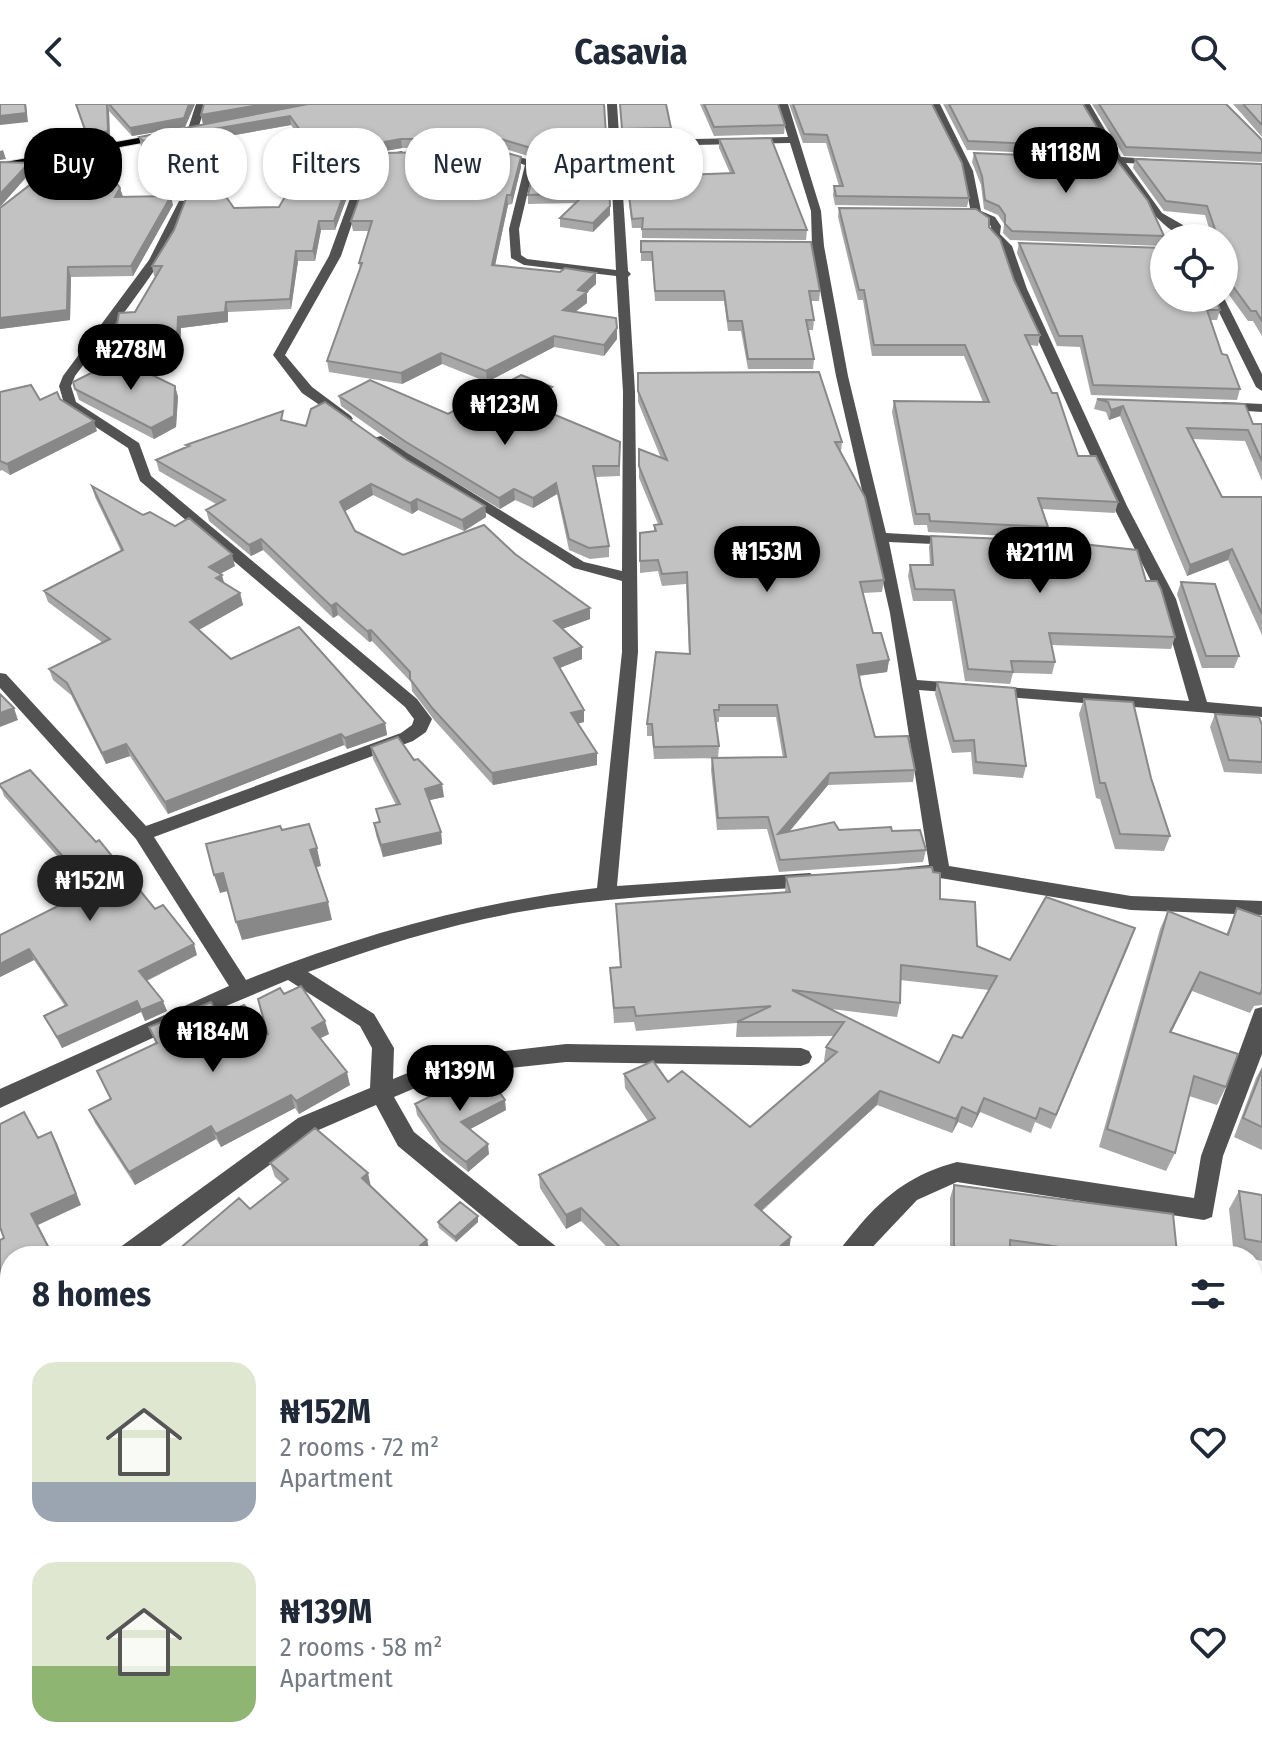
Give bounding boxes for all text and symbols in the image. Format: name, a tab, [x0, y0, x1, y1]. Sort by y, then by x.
icon: back	[32, 30, 76, 74]
text: Casavia	[574, 30, 688, 74]
icon: search	[1186, 30, 1230, 74]
pin: ₦118M	[1010, 127, 1122, 195]
chip: Buy	[24, 128, 122, 200]
chip: Rent	[138, 128, 247, 200]
chip: Filters	[263, 128, 389, 200]
chip: New	[405, 128, 510, 200]
chip: Apartment	[526, 128, 703, 200]
text: ₦118M	[1031, 137, 1101, 168]
map controls	[1150, 224, 1238, 312]
button: locate	[1150, 224, 1238, 312]
pin: ₦278M	[75, 324, 187, 392]
text: ₦278M	[96, 334, 166, 365]
pin: ₦123M	[449, 379, 561, 447]
text: ₦123M	[470, 389, 540, 420]
pin: ₦153M	[711, 526, 823, 594]
pin: ₦211M	[984, 527, 1096, 595]
text: ₦153M	[732, 536, 802, 567]
text: ₦211M	[1006, 537, 1074, 568]
pin: ₦152M	[34, 855, 146, 923]
text: ₦152M	[55, 865, 125, 896]
pin: ₦184M	[157, 1006, 269, 1074]
text: ₦184M	[177, 1016, 249, 1047]
pin: ₦139M	[404, 1045, 516, 1113]
text: ₦139M	[425, 1055, 495, 1086]
icon: filters	[1186, 1272, 1230, 1316]
text: 8 homes	[32, 1274, 151, 1315]
text: ₦152M	[280, 1391, 371, 1432]
icon: home	[96, 1394, 192, 1490]
icon: heart	[1186, 1420, 1230, 1464]
text: 2 rooms · 72 m²	[280, 1432, 439, 1463]
text: Apartment	[280, 1463, 393, 1494]
text: ₦139M	[280, 1591, 372, 1632]
icon: home	[96, 1594, 192, 1690]
icon: heart	[1186, 1620, 1230, 1664]
text: 2 rooms · 58 m²	[280, 1632, 442, 1663]
text: Apartment	[280, 1663, 393, 1694]

